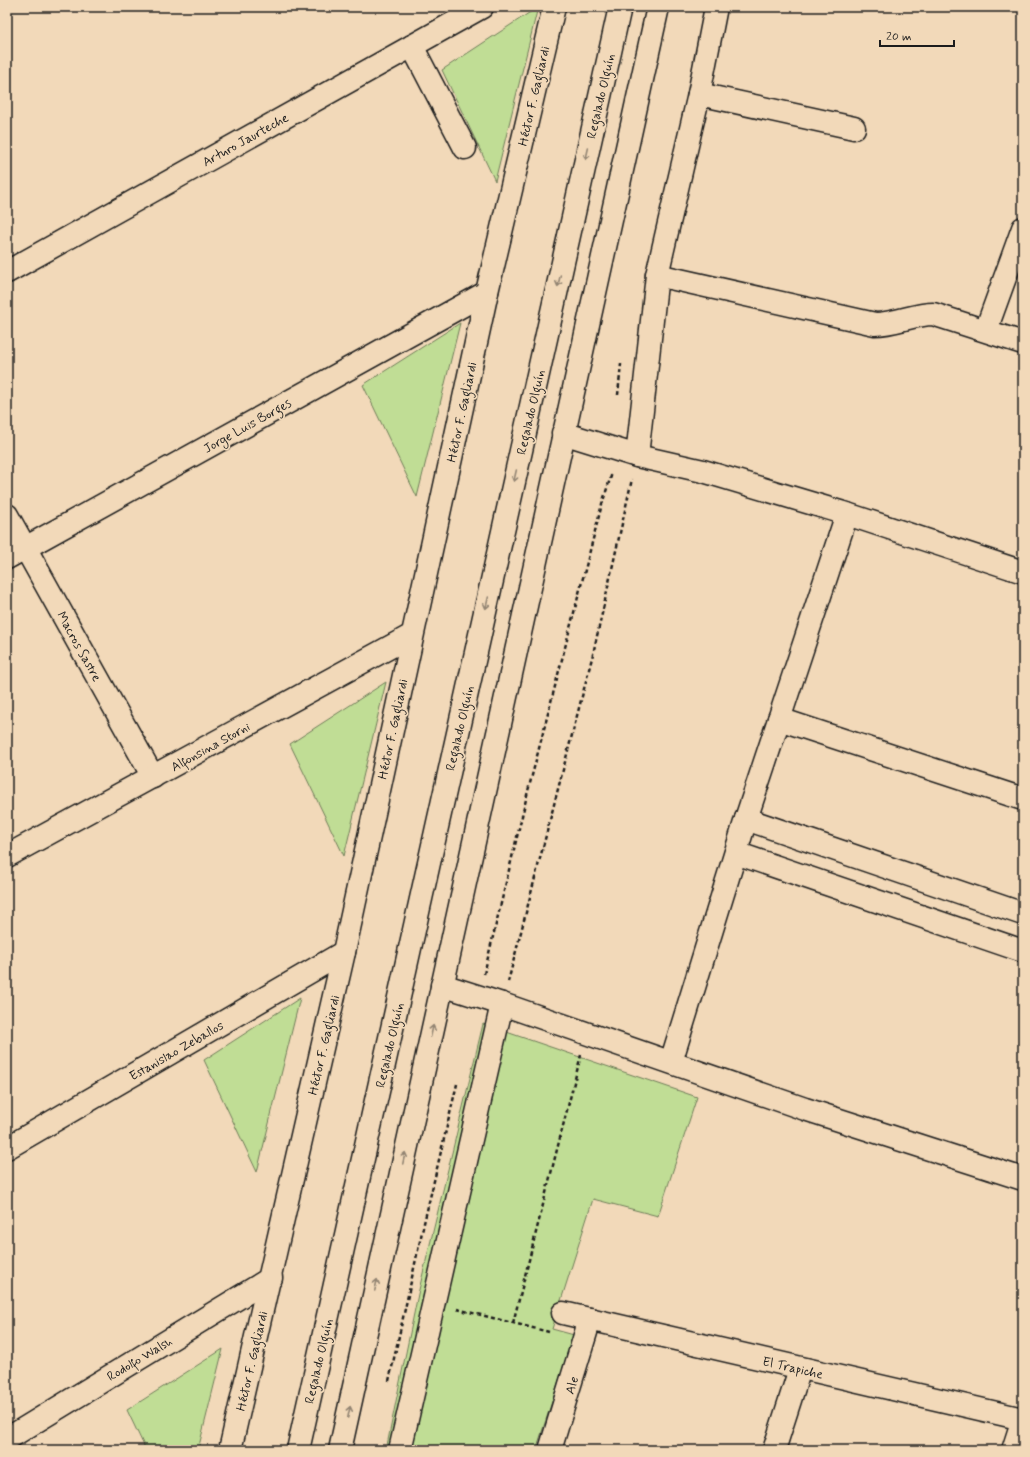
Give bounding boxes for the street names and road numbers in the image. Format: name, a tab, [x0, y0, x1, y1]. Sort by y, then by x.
street label: Héctor F. Gagliardi	[515, 45, 556, 148]
street label: Regalado Olguín	[583, 52, 621, 141]
street label: Arturo Jaurteche	[200, 110, 292, 171]
street label: Héctor F. Gagliardi	[444, 361, 483, 464]
street label: Regalado Olguín	[513, 368, 551, 457]
street label: Jorge Luis Borges	[201, 395, 296, 459]
street label: Macros Sastre	[52, 609, 105, 685]
street label: Héctor F. Gagliardi	[375, 678, 414, 781]
street label: Regalado Olguín	[442, 684, 480, 773]
street label: Alfonsina Storni	[168, 719, 254, 778]
street label: Héctor F. Gagliardi	[305, 994, 346, 1097]
street label: Regalado Olguín	[372, 1001, 410, 1090]
street label: Estanislao Zeballos	[127, 1017, 227, 1085]
street label: Héctor F. Gagliardi	[233, 1310, 274, 1413]
street label: Regalado Olguín	[301, 1317, 339, 1406]
street label: Rodolfo Walsh	[104, 1333, 177, 1387]
street label: El Trapiche	[761, 1353, 825, 1384]
street label: Ale	[562, 1374, 583, 1397]

